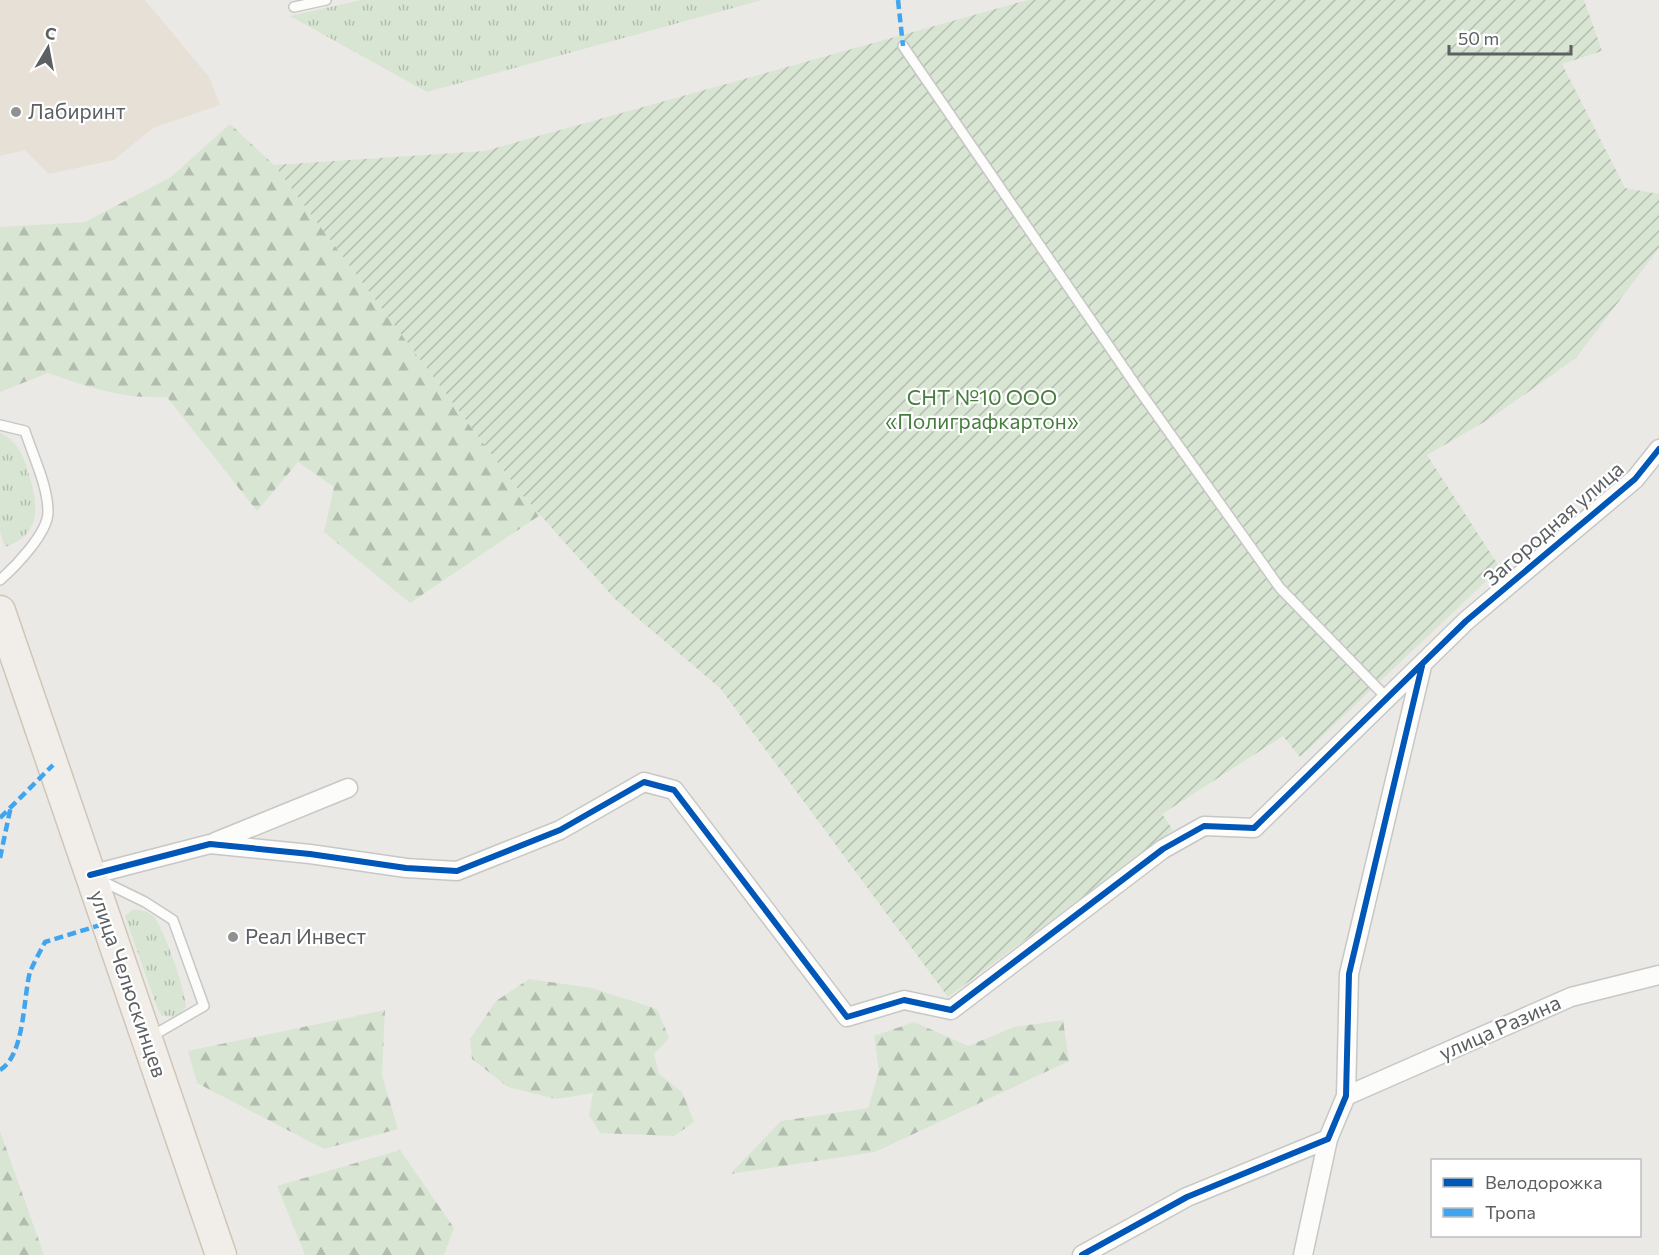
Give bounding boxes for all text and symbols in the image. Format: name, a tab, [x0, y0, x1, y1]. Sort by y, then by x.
north arrow	[18, 18, 78, 78]
scale bar	[1449, 18, 1570, 56]
text: С	[44, 22, 58, 43]
text: 50 m	[1458, 27, 1499, 49]
place label: Лабиринт	[28, 98, 126, 123]
marker: Лабиринт	[9, 105, 23, 119]
park label: СНТ №10 ООО «Полиграфкартон»	[885, 384, 1079, 433]
street label: Загородная улица	[1478, 455, 1628, 590]
street label: улица Челюскинцев	[86, 887, 173, 1080]
place label: Реал Инвест	[245, 923, 366, 948]
marker: Реал Инвест	[226, 930, 240, 944]
street label: улица Разина	[1435, 989, 1564, 1065]
legend	[1431, 1159, 1641, 1237]
text: Велодорожка	[1485, 1171, 1603, 1193]
text: Тропа	[1485, 1201, 1536, 1223]

